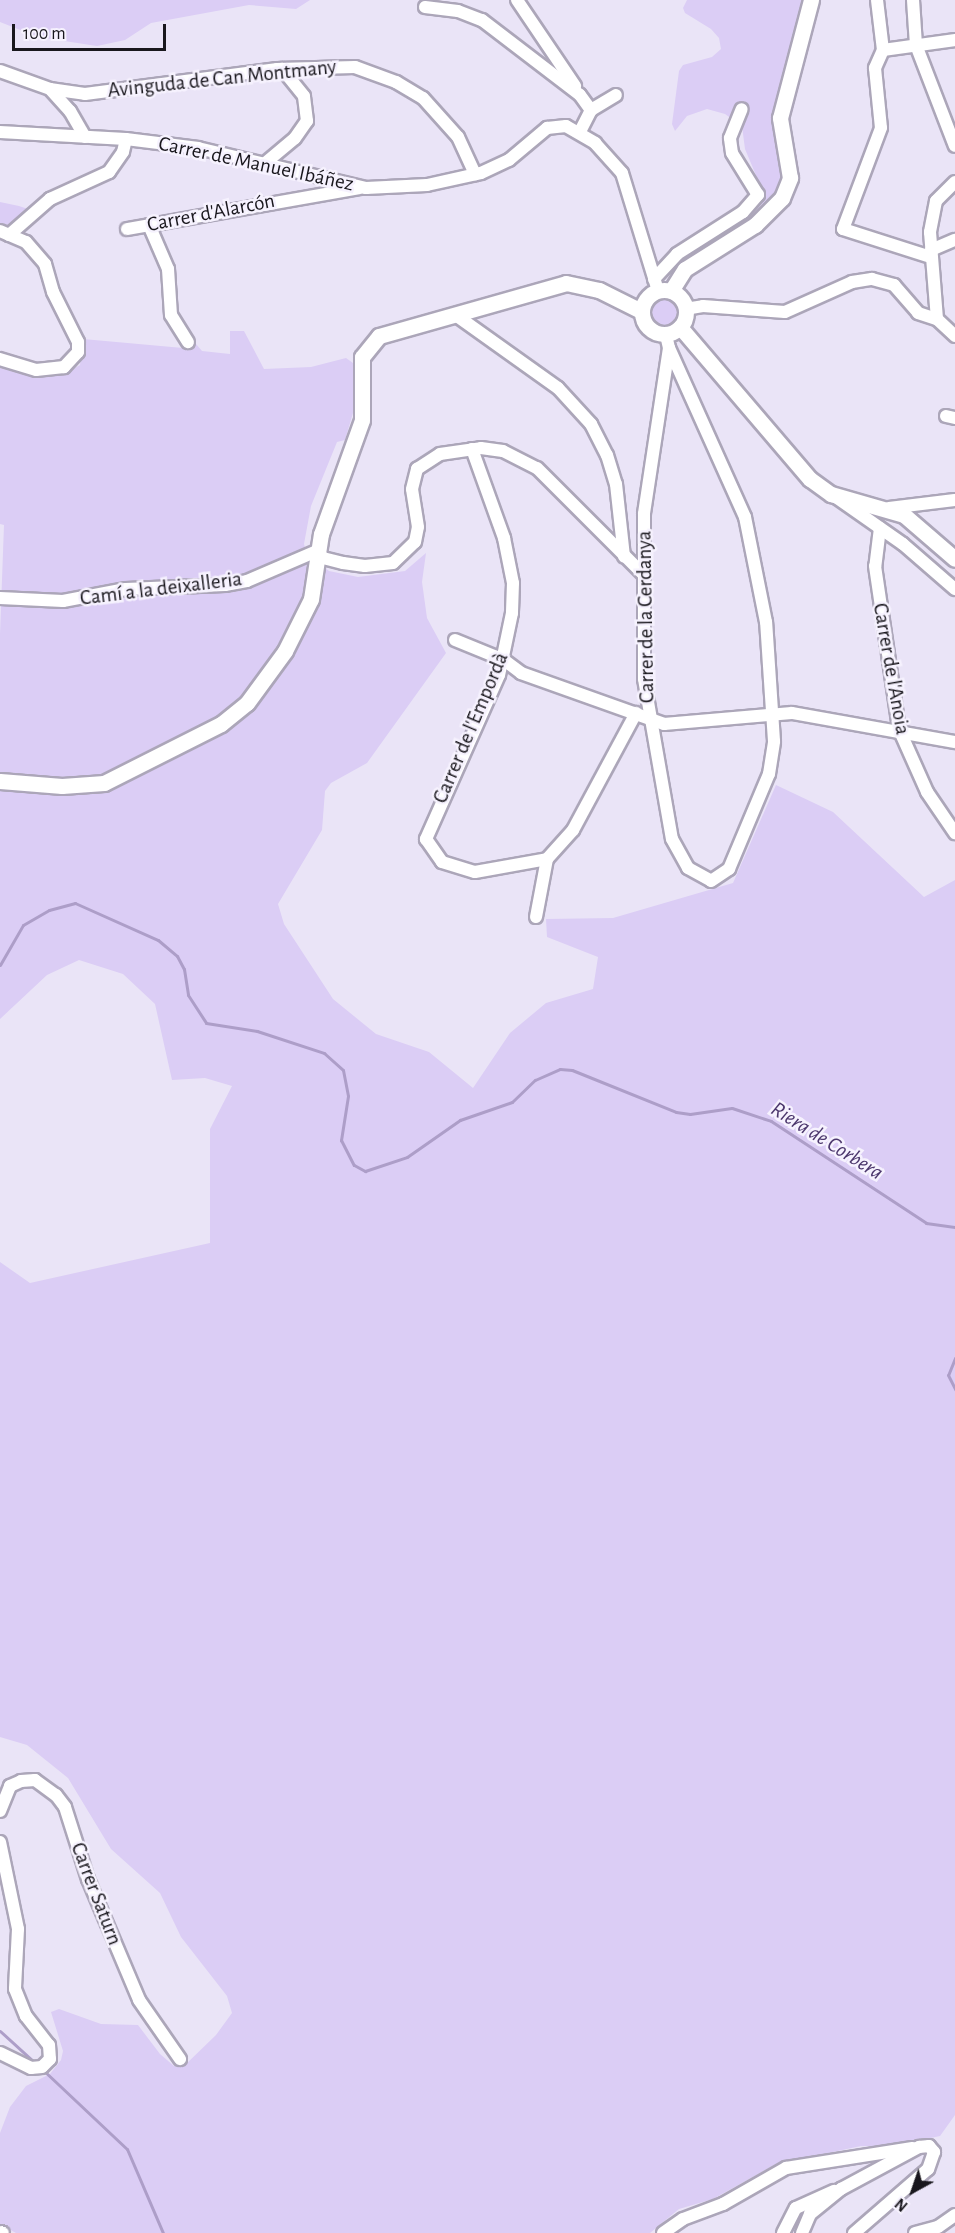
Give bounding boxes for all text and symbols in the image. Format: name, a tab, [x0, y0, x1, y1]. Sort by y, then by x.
scale bar	[15, 12, 170, 50]
text: 100 m	[23, 25, 66, 43]
street label: Avinguda de Can Montmany	[106, 54, 338, 104]
street label: Carrer de Manuel Ibáñez	[156, 131, 356, 197]
street label: Carrer d'Alarcón	[145, 188, 277, 238]
street label: Carrer de la Cerdanya	[632, 531, 660, 703]
street label: Camí a la deixalleria	[79, 567, 243, 611]
street label: Carrer de l'Anoia	[867, 601, 915, 737]
street label: Carrer de l'Empordà	[428, 649, 514, 807]
water label: Riera de Corbera	[766, 1096, 888, 1186]
street label: Carrer Saturn	[65, 1839, 127, 1949]
north arrow	[883, 2161, 943, 2221]
text: N	[892, 2195, 911, 2214]

